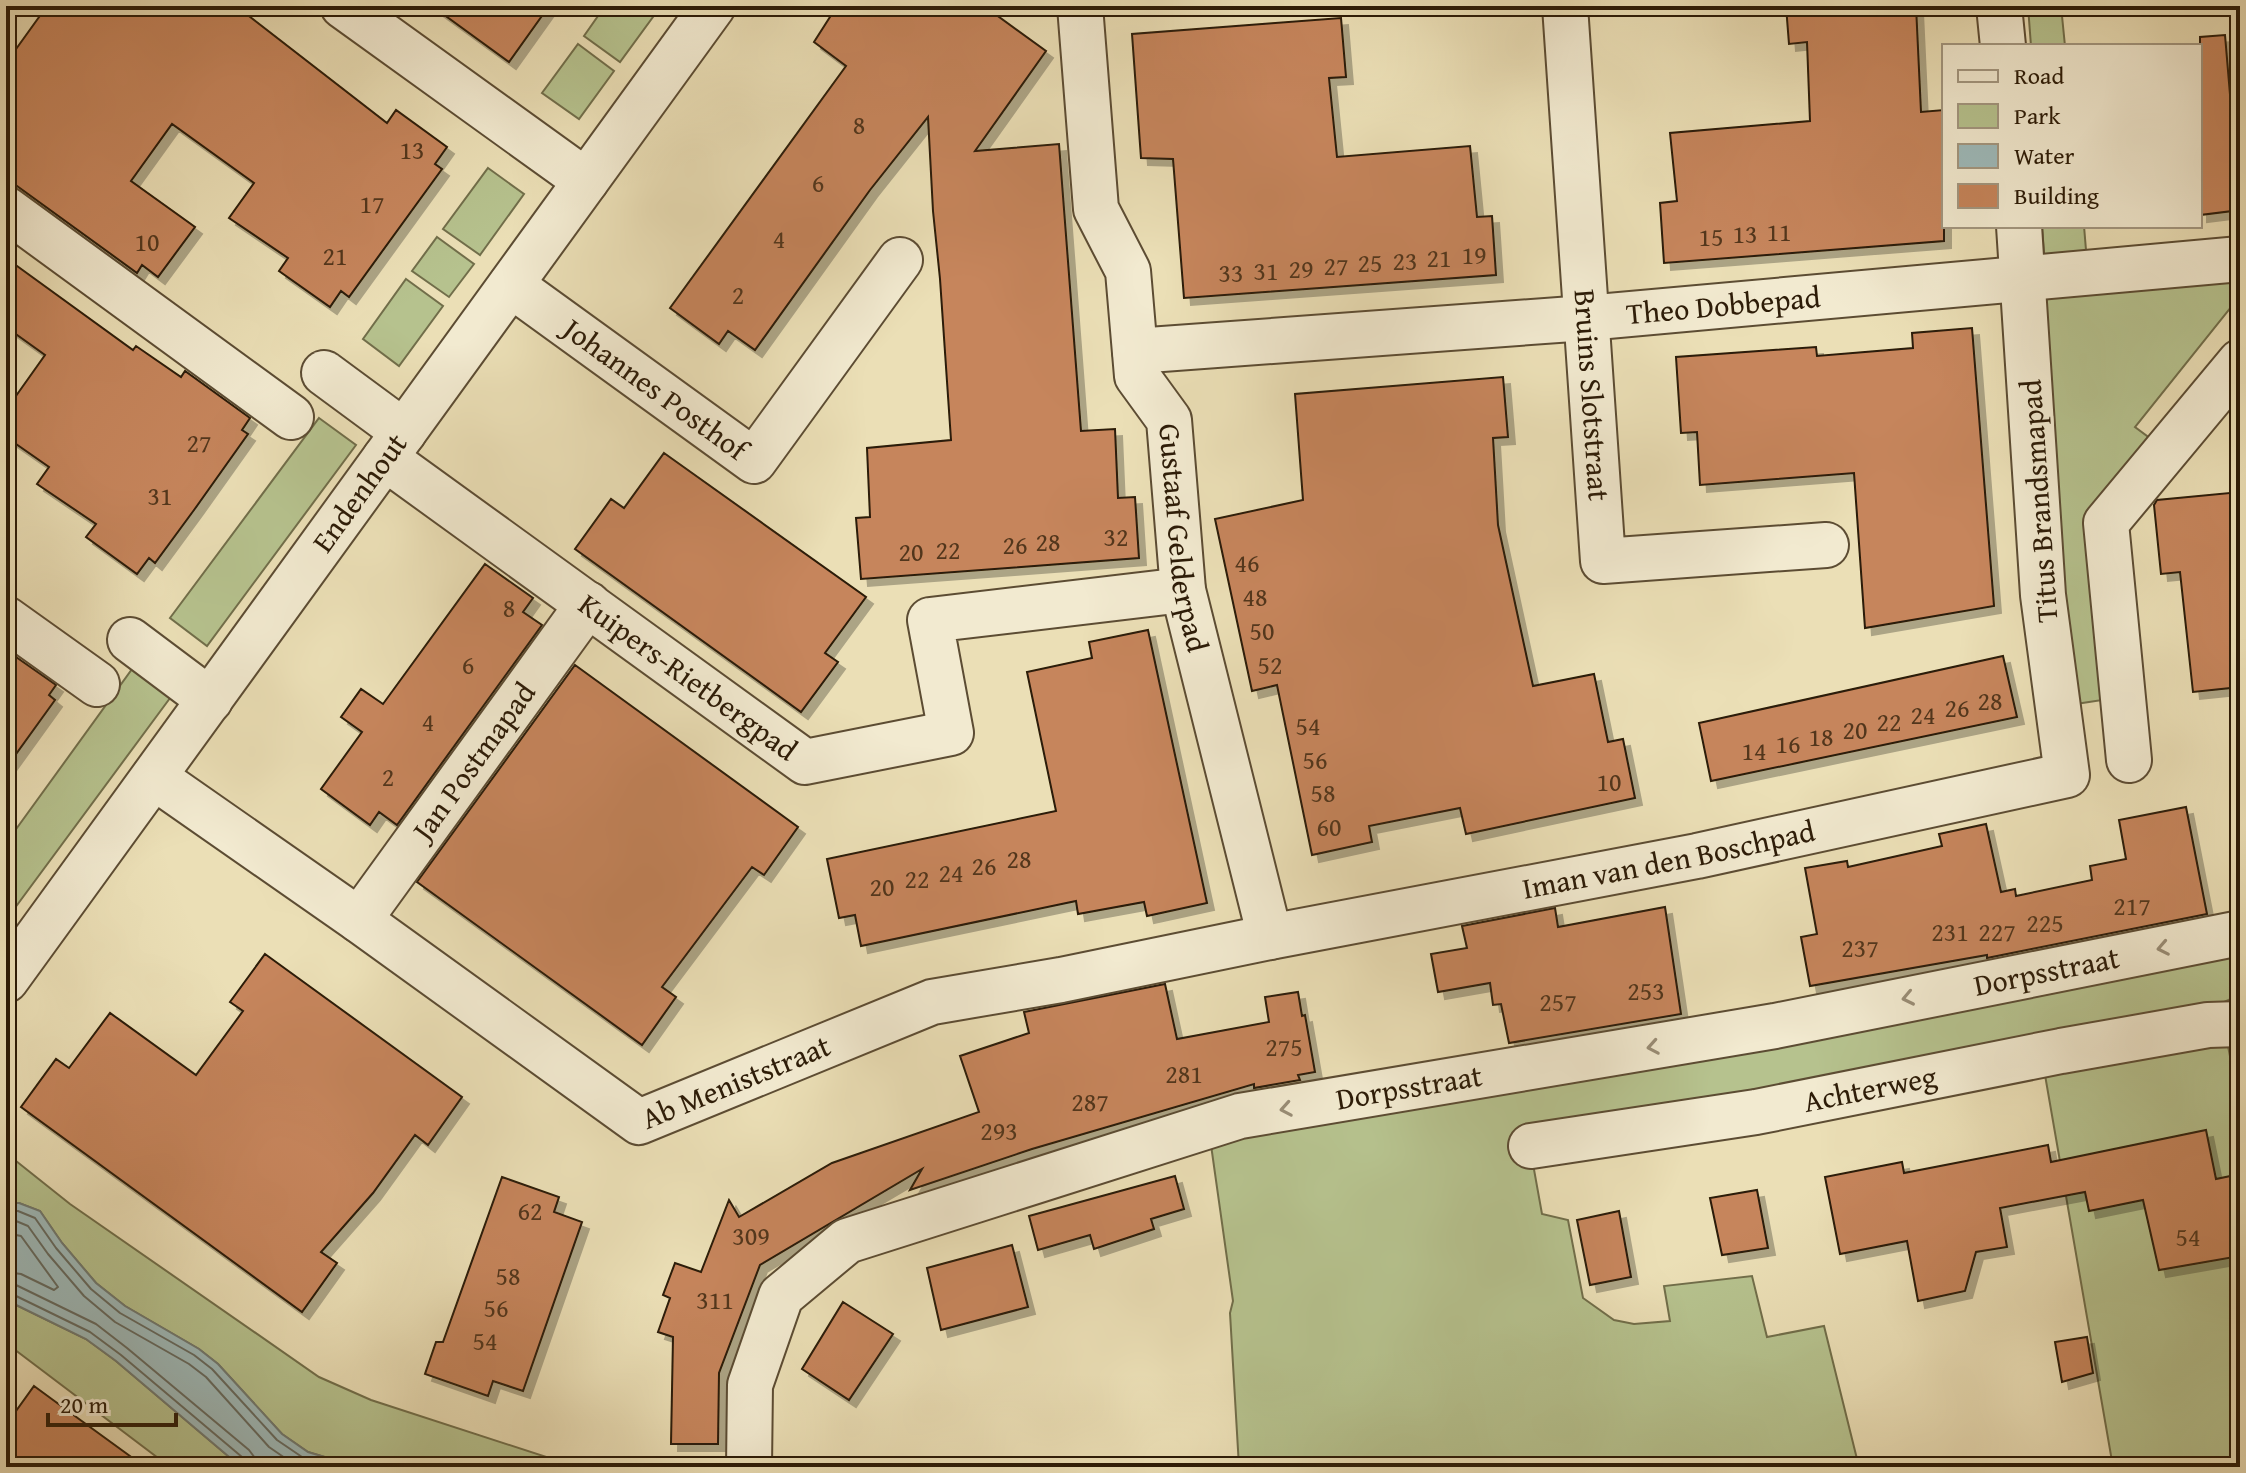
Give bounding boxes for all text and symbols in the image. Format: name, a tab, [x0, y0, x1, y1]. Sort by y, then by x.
legend	[1942, 44, 2202, 228]
text: Road	[2014, 58, 2064, 93]
text: Park	[2014, 98, 2061, 133]
house number: 8	[853, 105, 865, 144]
house number: 13	[399, 130, 425, 169]
text: Water	[2014, 138, 2075, 173]
house number: 6	[812, 163, 824, 202]
text: Building	[2014, 178, 2099, 213]
house number: 17	[359, 184, 385, 223]
house number: 11	[1766, 212, 1792, 251]
house number: 13	[1732, 214, 1758, 253]
house number: 15	[1698, 217, 1724, 256]
house number: 4	[773, 219, 785, 258]
house number: 10	[134, 222, 160, 261]
house number: 19	[1461, 235, 1487, 274]
house number: 21	[322, 236, 348, 275]
house number: 21	[1426, 238, 1452, 277]
house number: 23	[1392, 241, 1418, 280]
house number: 25	[1357, 243, 1383, 282]
house number: 27	[1323, 246, 1349, 285]
house number: 29	[1288, 249, 1314, 288]
house number: 31	[1253, 251, 1279, 290]
house number: 33	[1218, 253, 1244, 292]
street label: Theo Dobbepad	[1624, 274, 1822, 335]
house number: 2	[732, 275, 744, 314]
street label: Bruins Slotstraat	[1563, 288, 1622, 503]
street label: Johannes Posthof	[551, 305, 760, 472]
street label: Titus Brandsmapad	[2008, 378, 2068, 624]
street label: Gustaaf Gelderpad	[1148, 422, 1221, 656]
house number: 27	[186, 423, 212, 462]
street label: Endenhout	[300, 423, 417, 561]
house number: 31	[147, 476, 173, 515]
house number: 32	[1103, 517, 1129, 556]
house number: 28	[1035, 522, 1061, 561]
house number: 26	[1002, 525, 1028, 564]
house number: 22	[935, 530, 961, 569]
house number: 20	[898, 532, 924, 571]
house number: 46	[1234, 543, 1260, 582]
house number: 48	[1242, 577, 1268, 616]
street label: Kuipers-Rietbergpad	[570, 582, 807, 771]
house number: 8	[503, 588, 515, 627]
house number: 50	[1249, 611, 1275, 650]
house number: 6	[462, 645, 474, 684]
house number: 52	[1257, 645, 1283, 684]
street label: Jan Postmapad	[398, 672, 546, 852]
house number: 28	[1977, 681, 2003, 720]
house number: 26	[1944, 688, 1970, 727]
house number: 24	[1910, 695, 1936, 734]
house number: 4	[422, 702, 434, 741]
house number: 22	[1876, 702, 1902, 741]
house number: 54	[1295, 706, 1321, 745]
house number: 20	[1842, 710, 1868, 749]
house number: 18	[1808, 717, 1834, 756]
house number: 16	[1775, 724, 1801, 763]
house number: 14	[1741, 731, 1767, 770]
house number: 56	[1302, 740, 1328, 779]
house number: 2	[382, 757, 394, 796]
house number: 10	[1596, 762, 1622, 801]
house number: 58	[1310, 773, 1336, 812]
house number: 60	[1316, 807, 1342, 846]
street label: Iman van den Boschpad	[1518, 808, 1819, 910]
house number: 28	[1006, 839, 1032, 878]
house number: 26	[971, 846, 997, 885]
house number: 24	[938, 853, 964, 892]
house number: 22	[904, 859, 930, 898]
house number: 20	[869, 867, 895, 906]
house number: 217	[2113, 886, 2151, 925]
house number: 225	[2026, 903, 2064, 942]
house number: 231	[1931, 912, 1969, 951]
house number: 227	[1978, 912, 2016, 951]
house number: 237	[1841, 928, 1879, 967]
street label: Dorpsstraat	[1970, 935, 2123, 1007]
one-way arrow	[2157, 939, 2171, 956]
house number: 253	[1627, 971, 1665, 1010]
house number: 257	[1539, 982, 1577, 1021]
one-way arrow	[1902, 989, 1916, 1006]
street label: Ab Meniststraat	[635, 1023, 837, 1140]
house number: 275	[1265, 1027, 1303, 1066]
one-way arrow	[1646, 1037, 1660, 1054]
street label: Dorpsstraat	[1332, 1053, 1486, 1121]
street label: Achterweg	[1800, 1053, 1940, 1123]
house number: 281	[1165, 1054, 1203, 1093]
house number: 287	[1071, 1082, 1109, 1121]
one-way arrow	[1279, 1099, 1293, 1116]
house number: 293	[980, 1111, 1018, 1150]
house number: 62	[517, 1191, 543, 1230]
house number: 309	[732, 1216, 770, 1255]
house number: 54	[2175, 1217, 2201, 1256]
house number: 58	[495, 1256, 521, 1295]
house number: 311	[696, 1280, 734, 1319]
house number: 56	[483, 1288, 509, 1327]
house number: 54	[472, 1321, 498, 1360]
scale bar	[48, 1377, 176, 1427]
text: 20 m	[60, 1387, 108, 1422]

